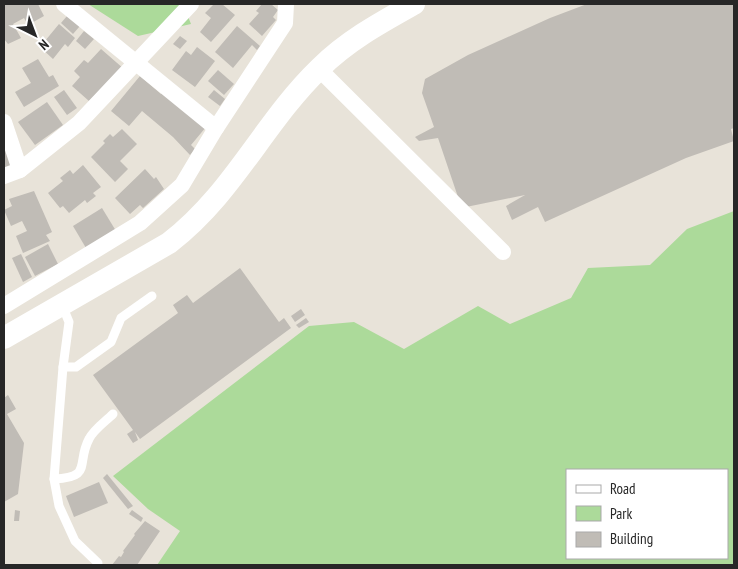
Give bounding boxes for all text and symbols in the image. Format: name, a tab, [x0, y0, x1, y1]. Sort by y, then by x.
north arrow	[10, 10, 60, 60]
text: N	[35, 35, 53, 54]
legend	[566, 469, 728, 559]
text: Road	[610, 479, 636, 498]
text: Park	[610, 504, 632, 523]
text: Building	[610, 529, 653, 548]

